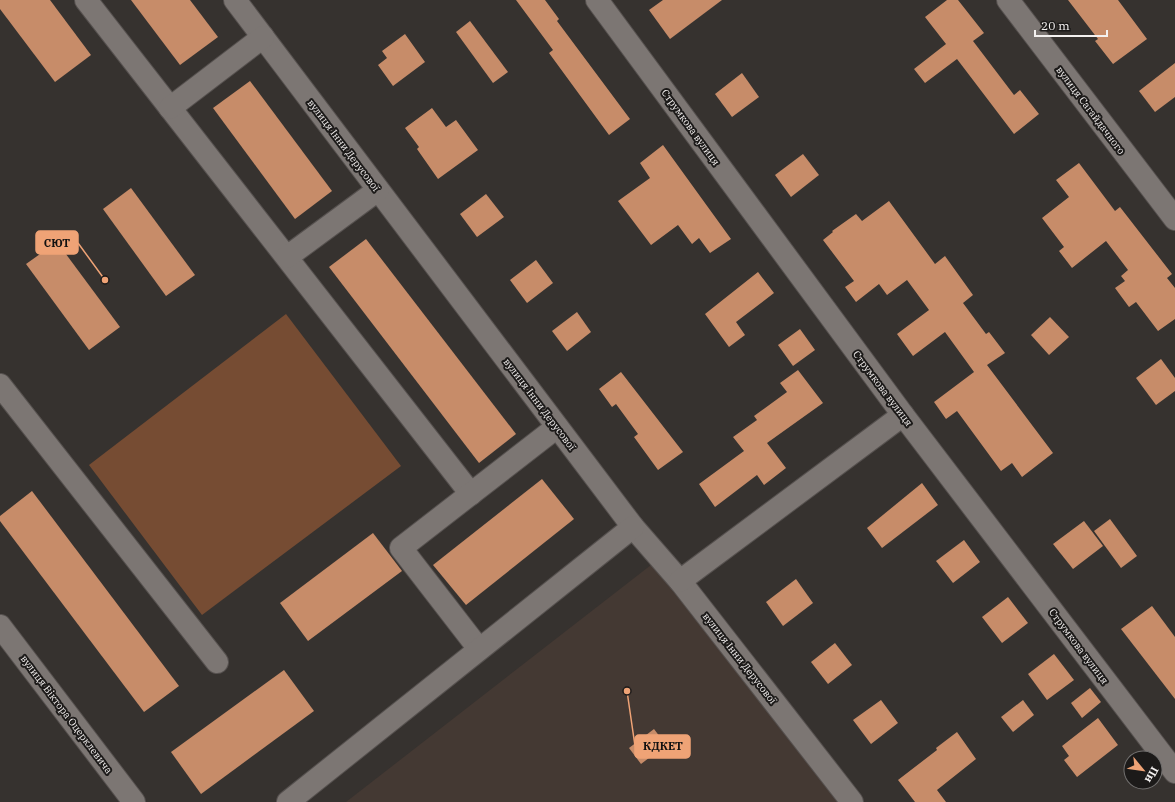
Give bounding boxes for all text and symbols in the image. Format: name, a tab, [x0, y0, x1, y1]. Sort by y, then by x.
scale bar	[1035, 12, 1107, 38]
text: 20 m	[1041, 18, 1070, 33]
street label: вулиця Сагайдачного	[1053, 64, 1128, 157]
street label: Струмкова вулиця	[659, 87, 723, 168]
street label: вулиця Інни Дерусової	[305, 97, 383, 195]
callout: СЮТ	[36, 231, 78, 254]
text: СЮТ	[44, 236, 70, 250]
street label: Струмкова вулиця	[850, 348, 915, 429]
street label: вулиця Інни Дерусової	[501, 356, 579, 454]
street label: Струмкова вулиця	[1046, 606, 1111, 687]
street label: вулиця Інни Дерусової	[700, 610, 780, 707]
street label: вулиця Віктора Оцерклевича	[18, 653, 116, 777]
callout: КДКЕТ	[635, 735, 690, 758]
text: КДКЕТ	[643, 739, 683, 753]
north arrow	[1123, 750, 1163, 790]
text: Пн	[1141, 764, 1162, 786]

